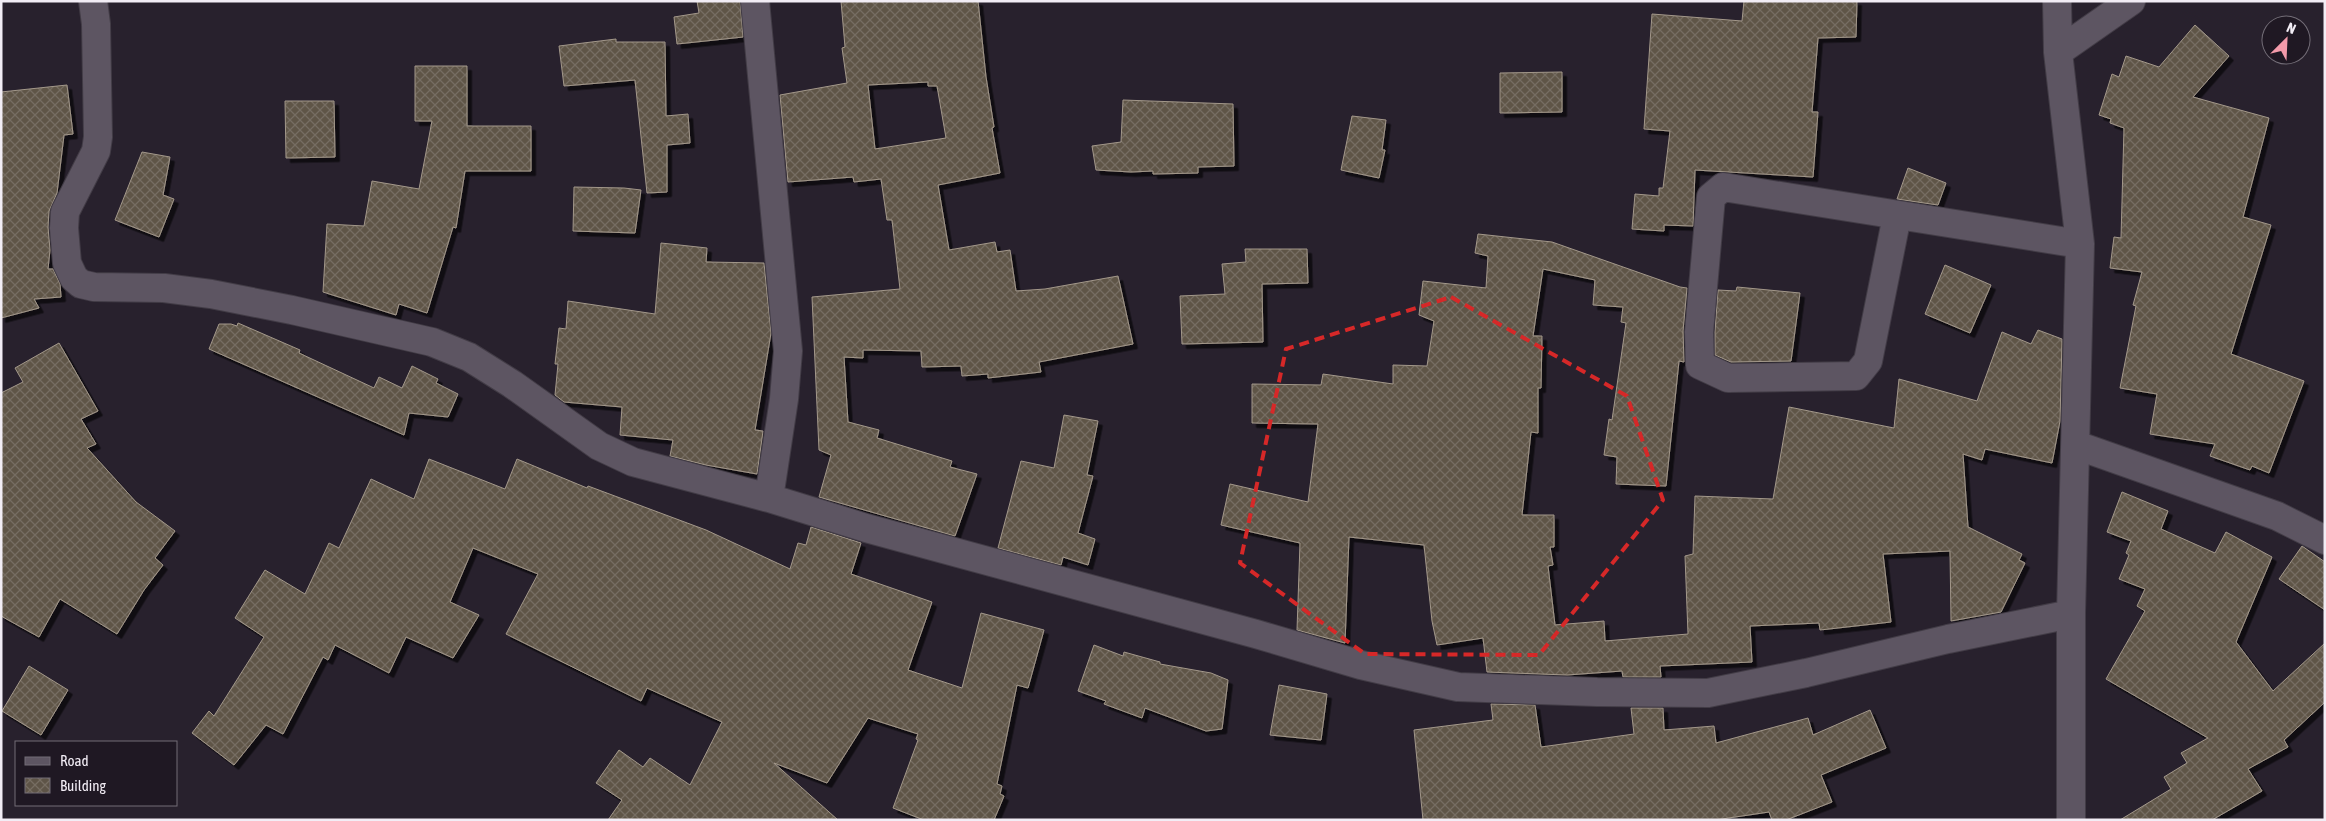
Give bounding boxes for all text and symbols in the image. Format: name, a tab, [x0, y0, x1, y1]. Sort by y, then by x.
north arrow	[2261, 15, 2311, 65]
text: N	[2284, 19, 2298, 37]
legend	[15, 741, 178, 806]
text: Road	[60, 752, 89, 769]
text: Building	[60, 777, 106, 794]

